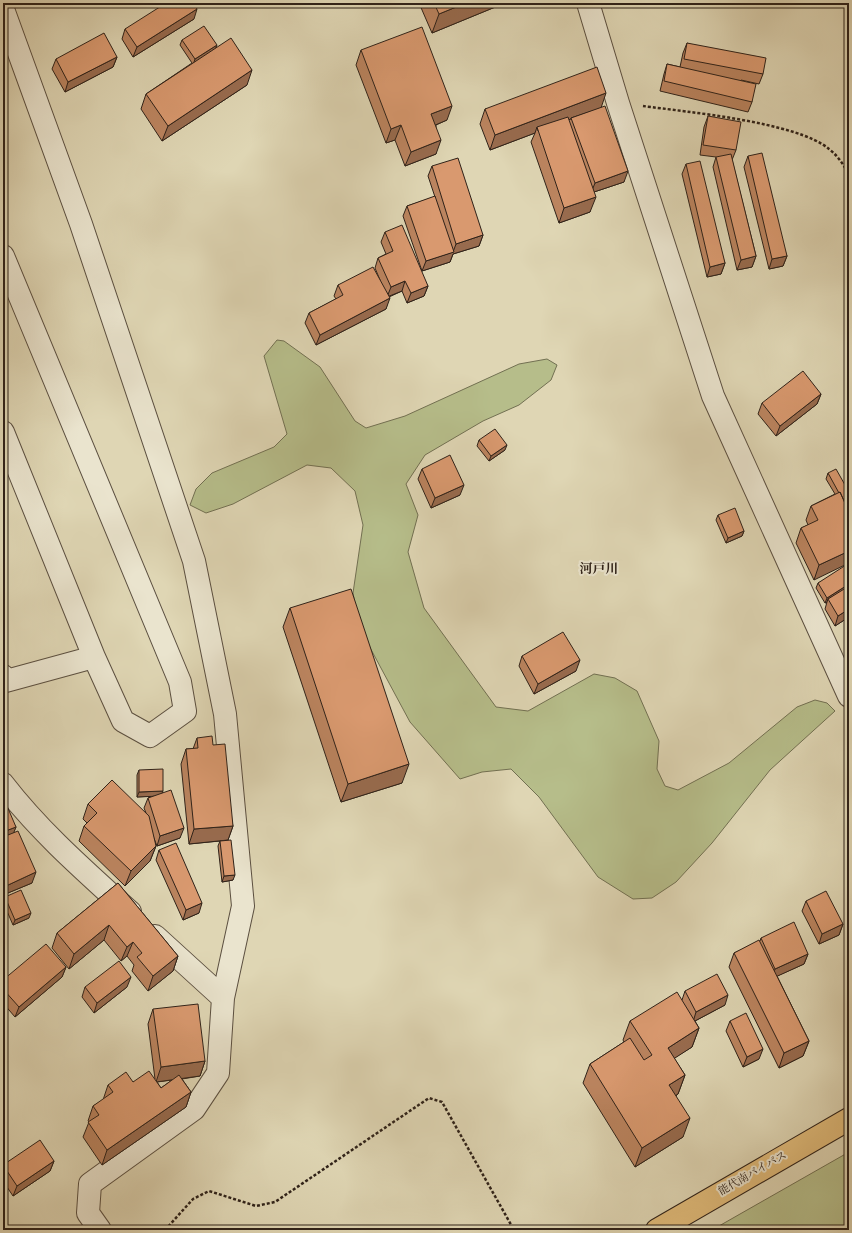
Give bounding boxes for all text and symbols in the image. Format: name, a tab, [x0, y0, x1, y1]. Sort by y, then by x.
district label: 河戸川	[579, 561, 619, 579]
street label: 能代南バイパス	[716, 1148, 790, 1200]

